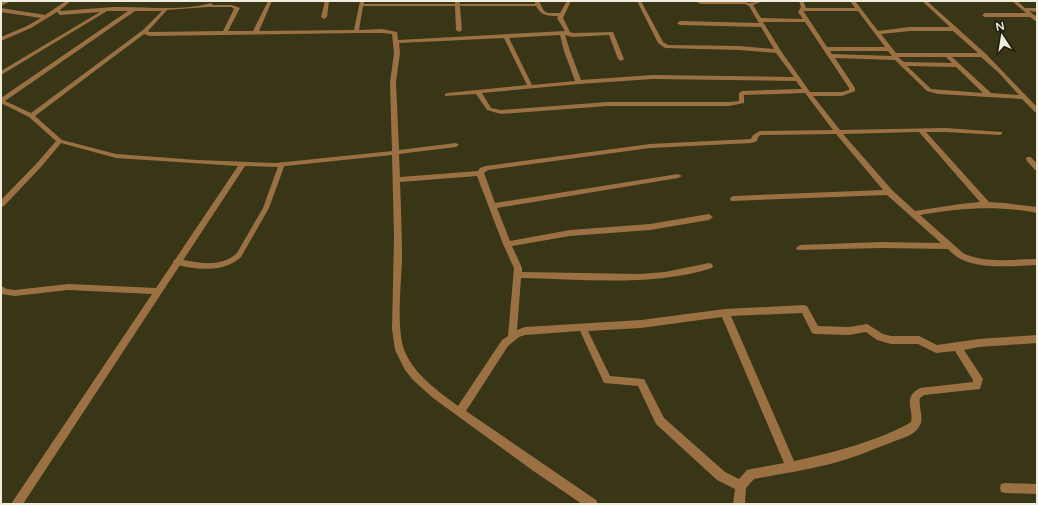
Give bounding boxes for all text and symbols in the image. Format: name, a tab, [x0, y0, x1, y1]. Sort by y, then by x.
north arrow	[982, 16, 1022, 56]
text: N	[994, 19, 1006, 34]

